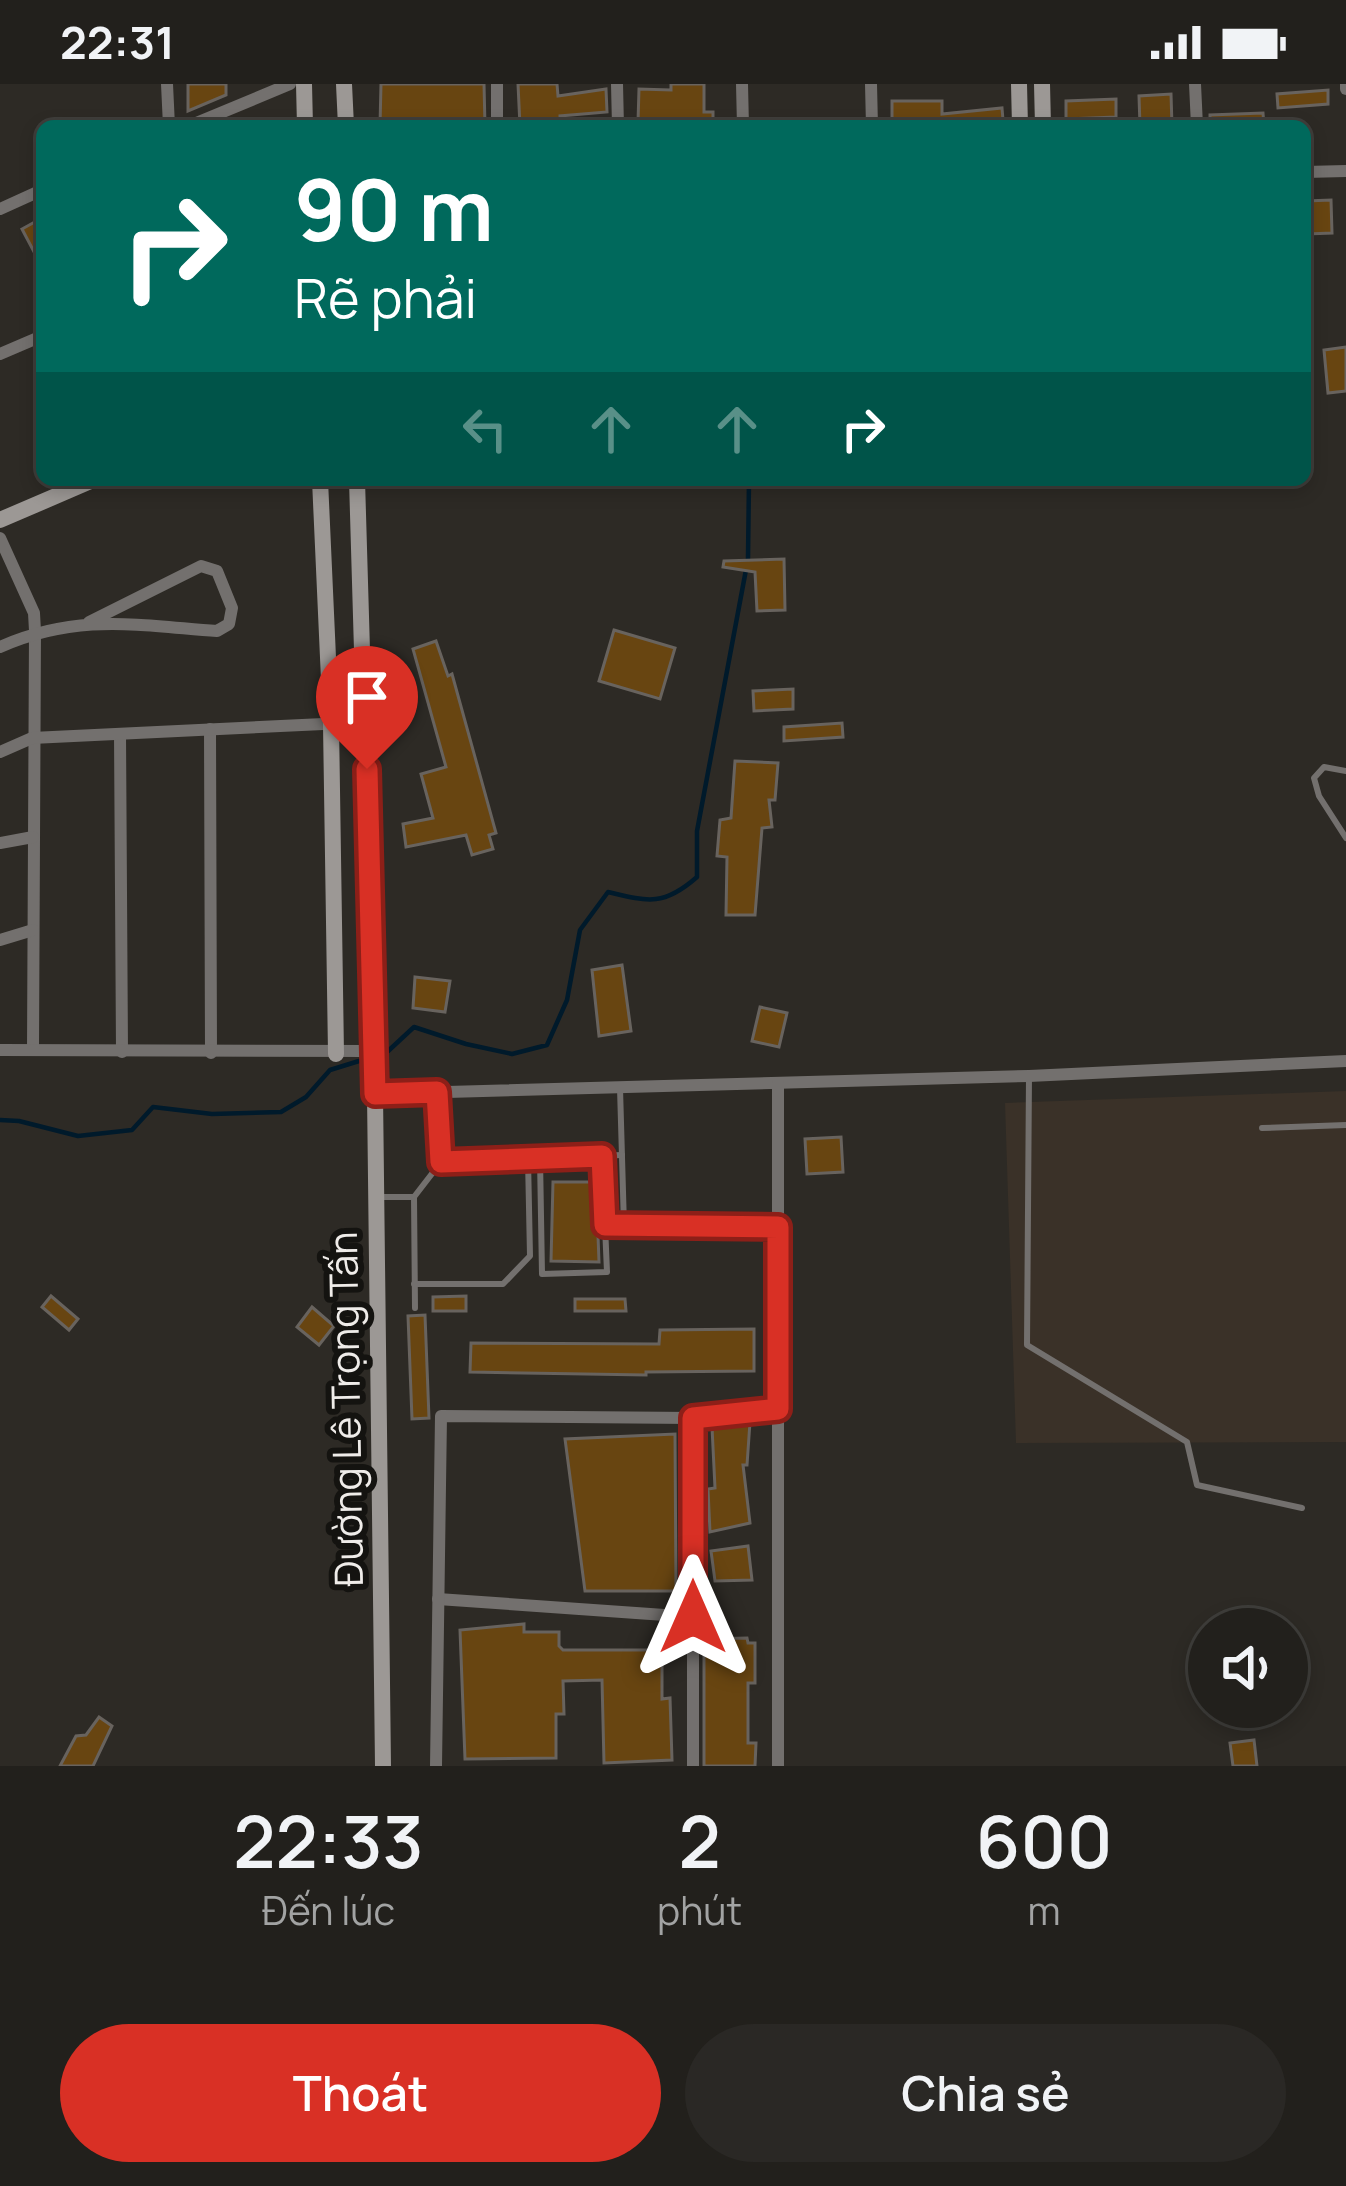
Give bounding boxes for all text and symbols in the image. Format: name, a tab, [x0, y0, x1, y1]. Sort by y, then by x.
text: 22:31	[60, 11, 175, 73]
text: 90 m	[294, 151, 494, 266]
icon: right	[96, 168, 252, 324]
text: Rẽ phải	[294, 260, 477, 334]
icon: left	[452, 396, 518, 462]
icon: ahead	[578, 396, 644, 462]
icon: ahead	[704, 396, 770, 462]
icon: right	[830, 396, 896, 462]
pin	[316, 646, 418, 769]
icon: arrive	[334, 664, 400, 730]
street label: Đường Lê Trọng Tấn	[315, 1231, 375, 1587]
position arrow	[630, 1554, 756, 1680]
map controls	[1188, 1608, 1308, 1728]
button: sound	[1188, 1608, 1308, 1728]
text: 22:33	[233, 1791, 424, 1890]
text: 2	[679, 1791, 721, 1890]
text: 600	[975, 1791, 1113, 1890]
text: Đến lúc	[262, 1883, 395, 1937]
text: phút	[657, 1883, 742, 1937]
text: m	[1028, 1883, 1061, 1937]
button: Thoát	[60, 2024, 661, 2162]
button: Chia sẻ	[685, 2024, 1286, 2162]

